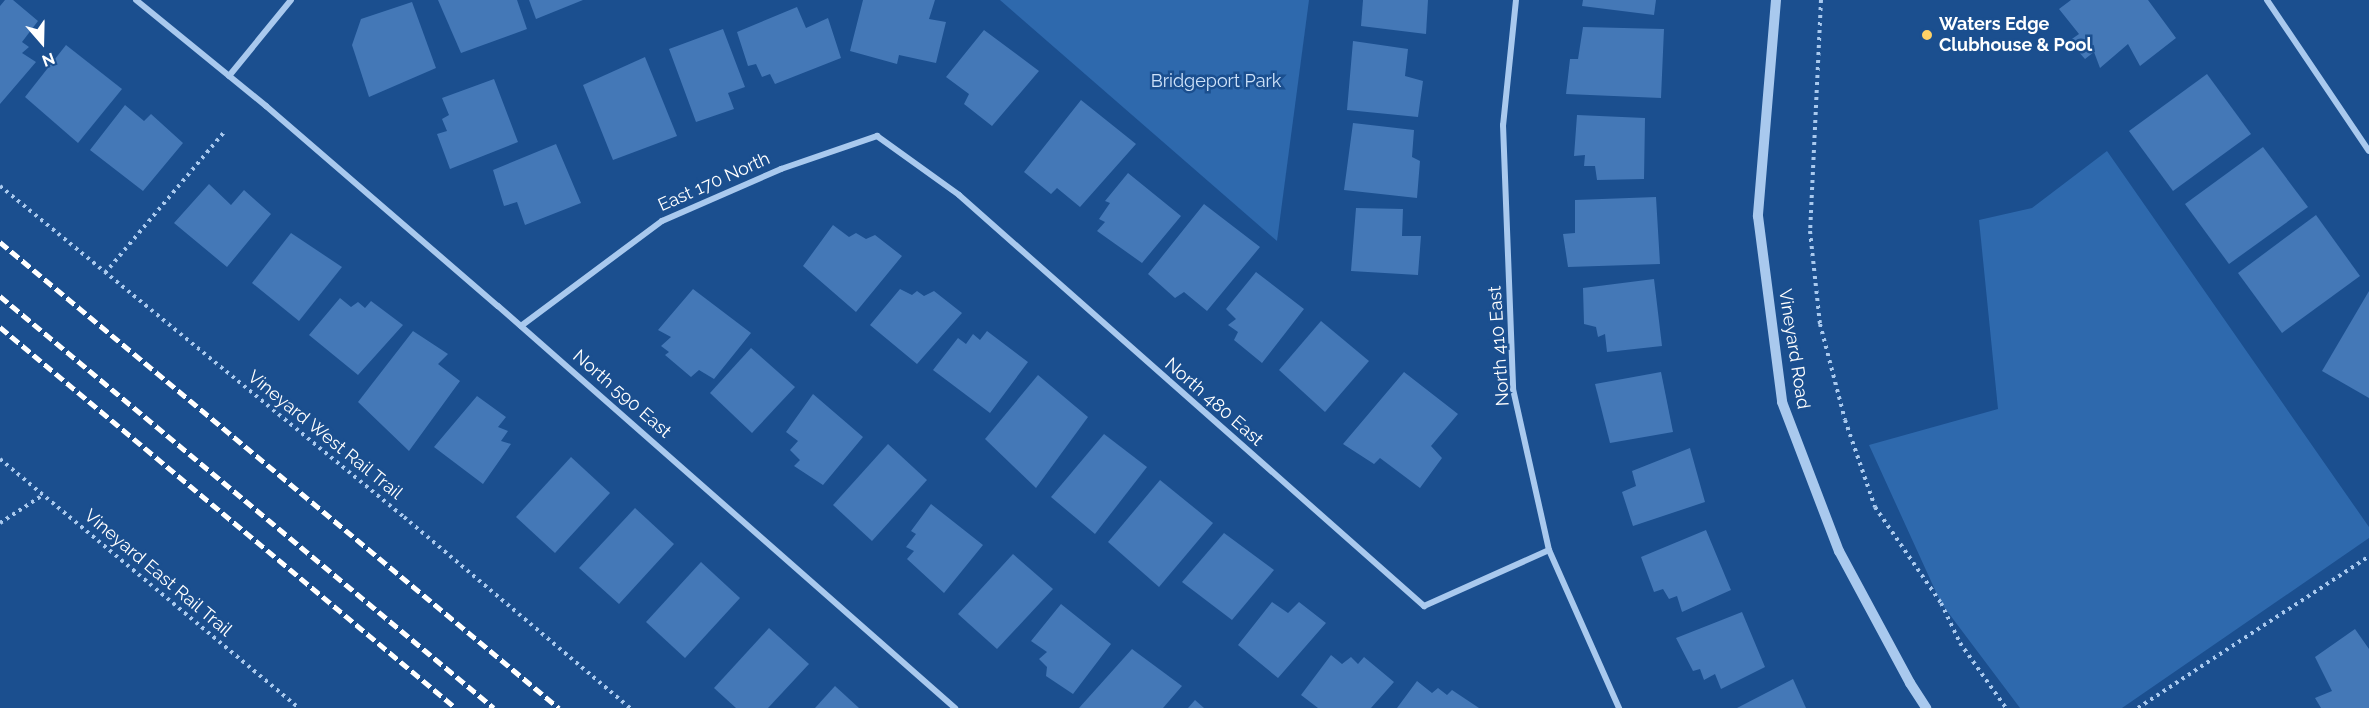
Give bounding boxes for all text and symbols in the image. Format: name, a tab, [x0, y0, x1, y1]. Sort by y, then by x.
north arrow	[12, 12, 72, 72]
place label: Waters Edge Clubhouse & Pool	[1939, 14, 2092, 57]
marker: Waters Edge Clubhouse & Pool	[1920, 28, 1934, 42]
text: N	[39, 48, 57, 70]
park label: Bridgeport Park	[1151, 70, 1281, 92]
street label: East 170 North	[655, 148, 773, 216]
street label: North 410 East	[1484, 285, 1514, 407]
street label: Vineyard Road	[1774, 287, 1814, 411]
street label: North 590 East	[568, 345, 676, 443]
street label: North 480 East	[1160, 353, 1268, 451]
street label: Vineyard West Rail Trail	[243, 365, 407, 505]
street label: Vineyard East Rail Trail	[79, 505, 237, 641]

